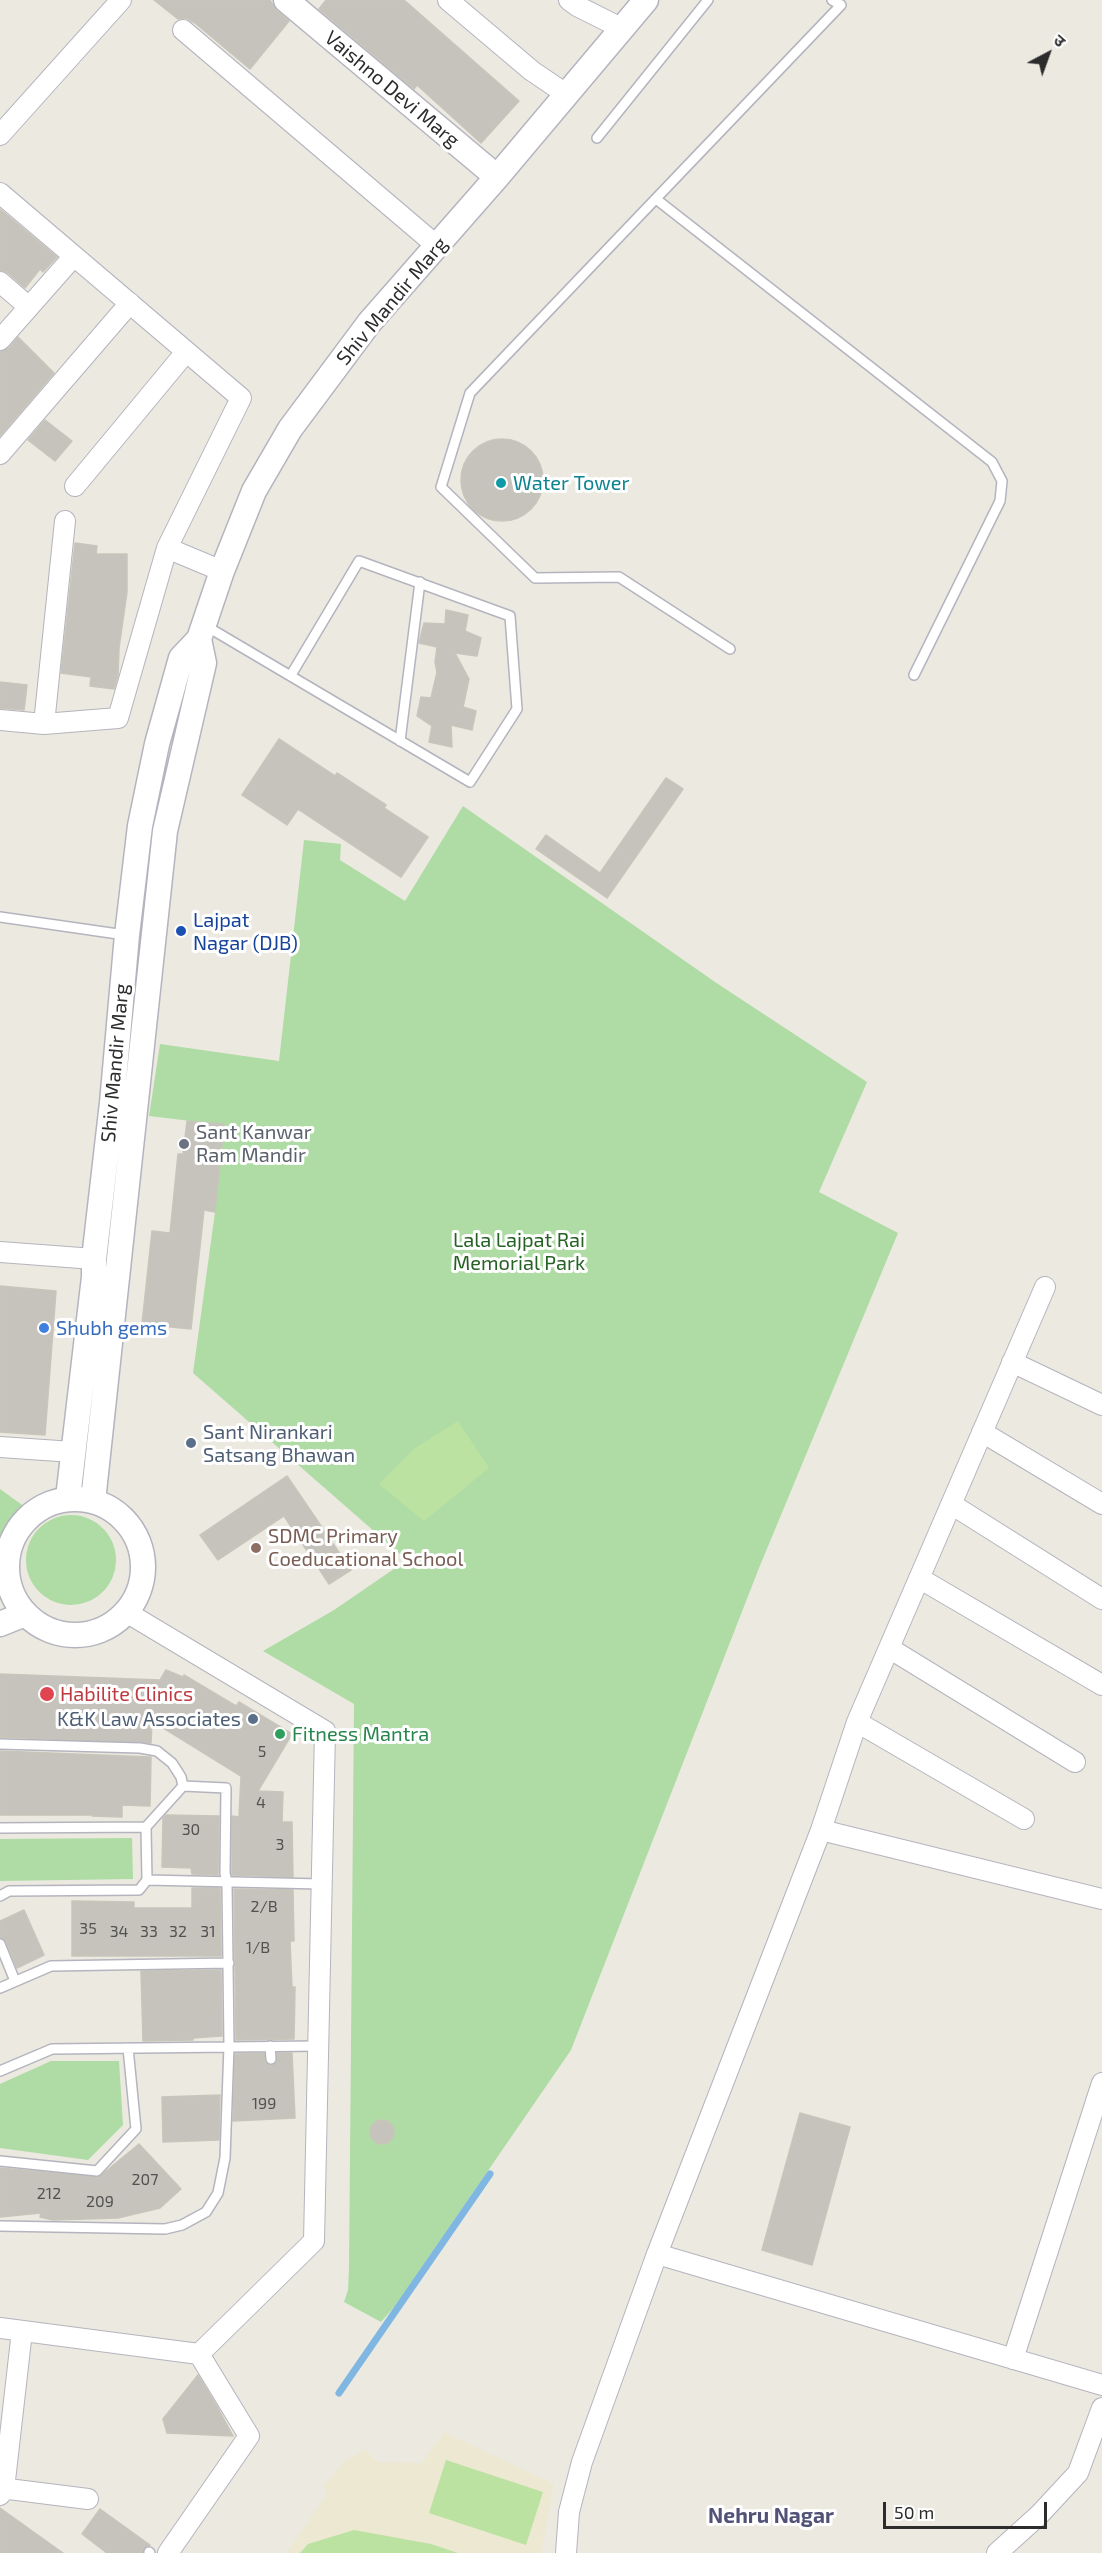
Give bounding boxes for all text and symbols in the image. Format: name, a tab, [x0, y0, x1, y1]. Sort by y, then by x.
north arrow	[1018, 24, 1078, 84]
street label: Vaishno Devi Marg	[320, 26, 464, 152]
text: उ	[1050, 30, 1070, 50]
street label: Shiv Mandir Marg	[332, 232, 452, 370]
place label: Water Tower	[513, 471, 629, 495]
marker: Water Tower	[494, 476, 508, 490]
place label: Lajpat Nagar (DJB)	[193, 908, 298, 955]
marker: Lajpat Nagar (DJB)	[174, 924, 188, 938]
street label: Shiv Mandir Marg	[96, 982, 134, 1144]
place label: Sant Kanwar Ram Mandir	[196, 1120, 312, 1167]
marker: Sant Kanwar Ram Mandir	[177, 1137, 191, 1151]
park label: Lala Lajpat Rai Memorial Park	[453, 1228, 585, 1275]
place label: Shubh gems	[56, 1316, 167, 1340]
marker: Shubh gems	[37, 1321, 51, 1335]
place label: Sant Nirankari Satsang Bhawan	[203, 1420, 355, 1467]
marker: Sant Nirankari Satsang Bhawan	[184, 1436, 198, 1450]
place label: SDMC Primary Coeducational School	[268, 1524, 463, 1571]
marker: SDMC Primary Coeducational School	[249, 1541, 263, 1555]
place label: Habilite Clinics	[60, 1682, 193, 1706]
marker: Habilite Clinics	[38, 1685, 56, 1703]
place label: K&K Law Associates	[57, 1707, 241, 1731]
marker: K&K Law Associates	[246, 1712, 260, 1726]
place label: Fitness Mantra	[292, 1722, 429, 1746]
marker: Fitness Mantra	[273, 1727, 287, 1741]
house number: 5	[258, 1742, 266, 1762]
house number: 4	[256, 1793, 266, 1813]
house number: 30	[182, 1820, 200, 1840]
house number: 3	[276, 1835, 284, 1855]
house number: 2/B	[250, 1897, 278, 1917]
house number: 35	[79, 1919, 97, 1939]
house number: 34	[110, 1922, 128, 1942]
house number: 33	[140, 1922, 158, 1942]
house number: 32	[169, 1922, 187, 1942]
house number: 31	[200, 1922, 216, 1942]
house number: 1/B	[246, 1938, 270, 1958]
house number: 199	[252, 2094, 276, 2114]
house number: 207	[132, 2170, 158, 2190]
house number: 212	[37, 2184, 61, 2204]
house number: 209	[86, 2192, 114, 2212]
scale bar	[886, 2490, 1050, 2528]
text: 50 m	[894, 2501, 934, 2523]
district label: Nehru Nagar	[708, 2503, 834, 2529]

